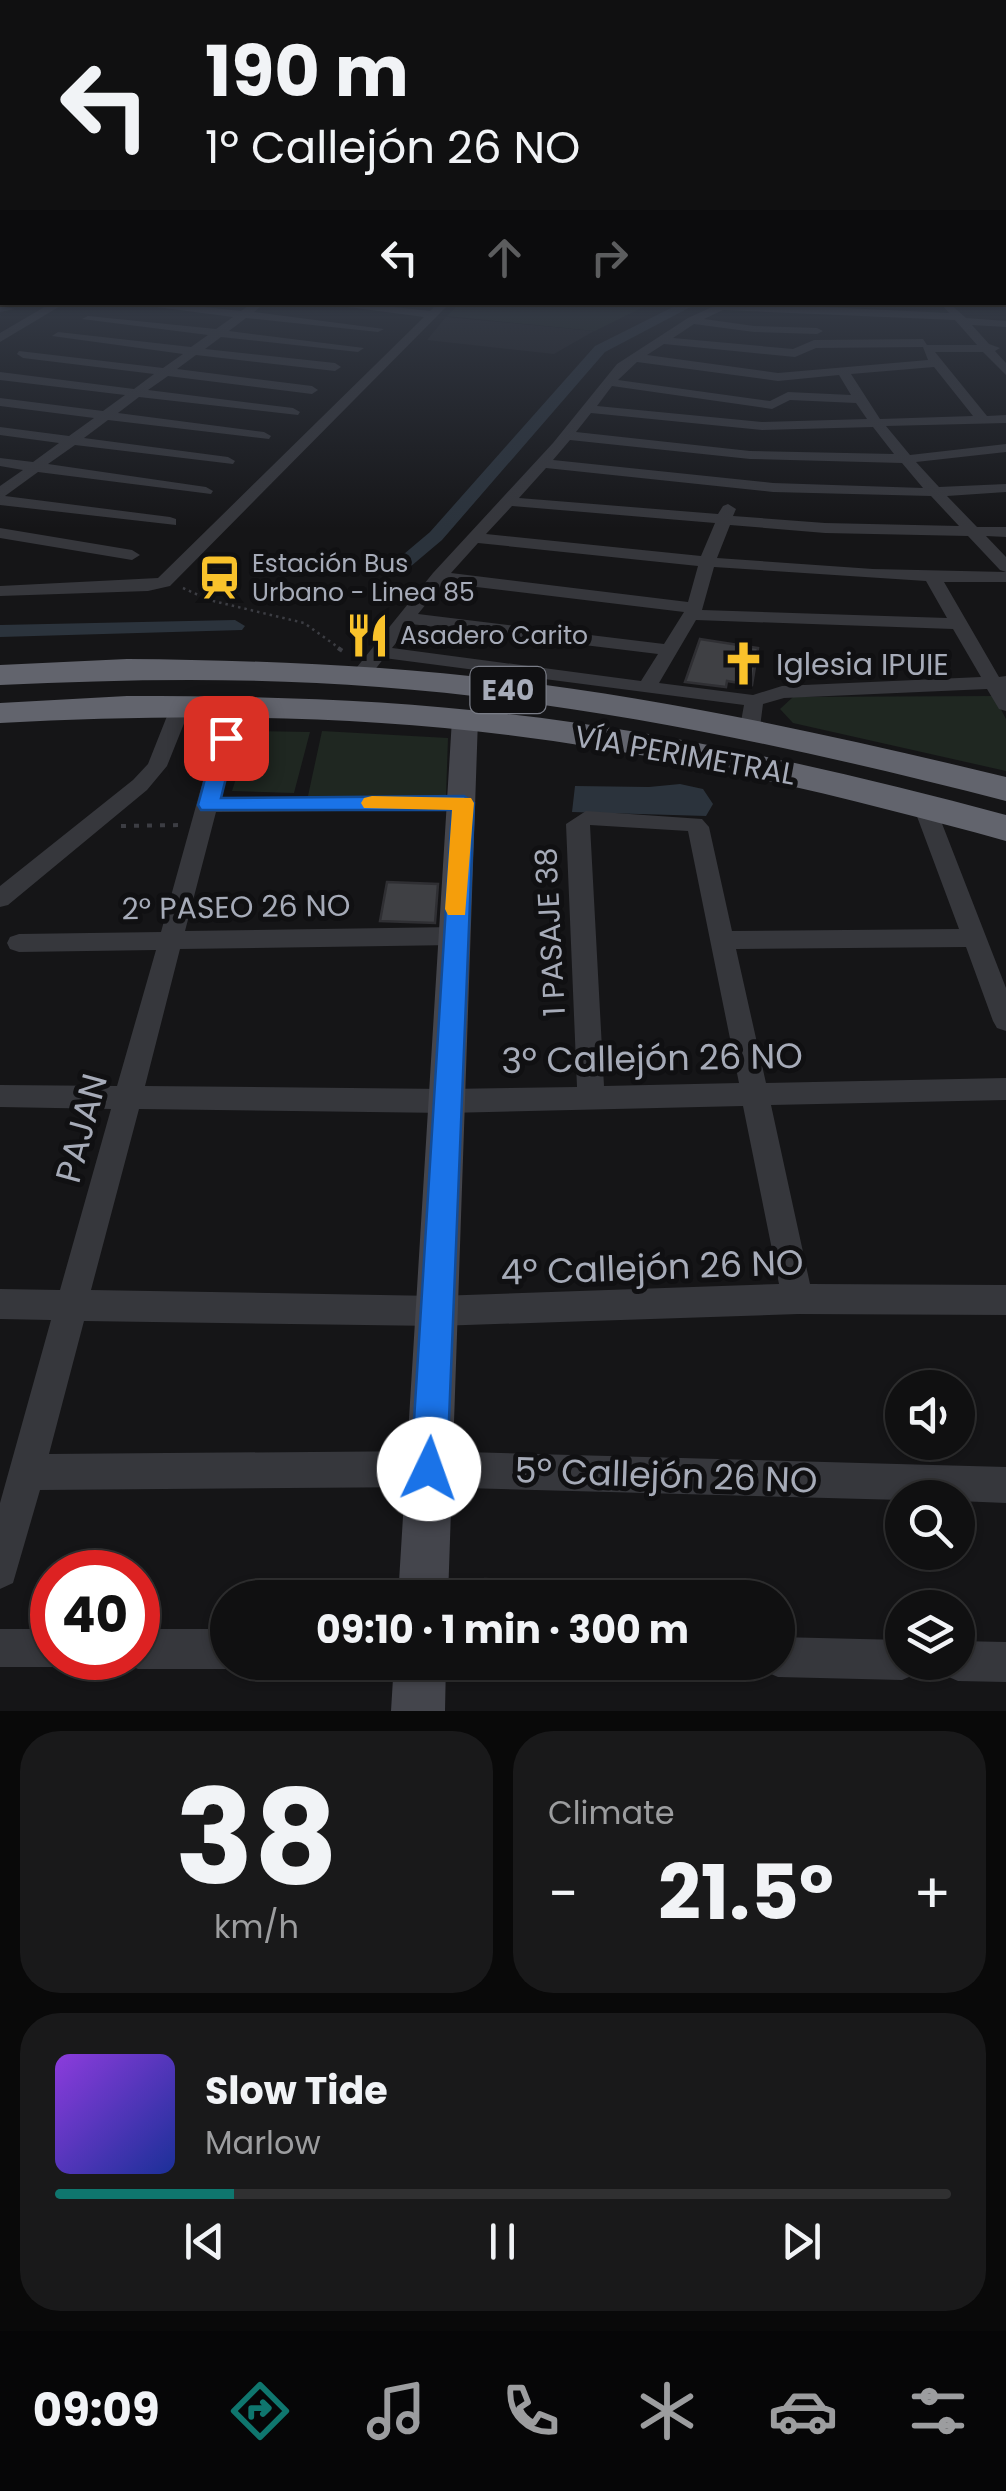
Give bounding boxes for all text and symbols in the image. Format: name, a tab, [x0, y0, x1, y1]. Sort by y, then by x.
text: 190 m	[205, 22, 409, 121]
icon: left	[40, 40, 170, 170]
text: 1º Callejón 26 NO	[205, 116, 580, 179]
icon: left	[372, 230, 427, 285]
icon: ahead	[477, 230, 532, 285]
icon: right	[582, 230, 637, 285]
place label: Estación Bus Urbano - Linea 85	[252, 546, 475, 610]
station icon: Estación Bus Urbano - Linea 85	[195, 553, 243, 601]
restaurant icon: Asadero Carito	[343, 611, 391, 659]
place label: Asadero Carito	[400, 618, 588, 653]
church icon: Iglesia IPUIE	[719, 640, 767, 688]
place label: Iglesia IPUIE	[776, 643, 949, 686]
road number: E40	[470, 667, 546, 713]
pin	[184, 696, 269, 781]
icon: arrive	[199, 711, 254, 766]
street label: VÍA PERIMETRAL	[571, 714, 799, 796]
street label: 1 PASAJE 38	[524, 847, 576, 1017]
street label: 2° PASEO 26 NO	[121, 884, 351, 930]
street label: 3º Callejón 26 NO	[501, 1031, 803, 1085]
street label: PAJAN	[43, 1068, 119, 1188]
street label: 4º Callejón 26 NO	[500, 1237, 804, 1297]
map controls	[885, 1370, 975, 1680]
button: sound	[885, 1370, 975, 1460]
position arrow	[377, 1417, 481, 1521]
street label: 5º Callejón 26 NO	[514, 1445, 818, 1505]
button: search	[885, 1480, 975, 1570]
speed limit sign: 40	[30, 1550, 160, 1680]
button: layers	[885, 1590, 975, 1680]
text: 09:10 · 1 min · 300 m	[316, 1603, 689, 1656]
text: 38	[175, 1746, 338, 1929]
text: Climate	[548, 1790, 675, 1835]
text: 21.5°	[658, 1840, 834, 1945]
text: −	[548, 1855, 578, 1932]
text: +	[913, 1855, 951, 1932]
text: km/h	[214, 1904, 299, 1949]
text: Slow Tide	[205, 2064, 388, 2117]
text: Marlow	[205, 2120, 321, 2165]
icon: previous	[177, 2214, 232, 2269]
icon: pause	[475, 2214, 530, 2269]
icon: next	[774, 2214, 829, 2269]
icon: directions	[225, 2376, 295, 2446]
icon: music	[361, 2376, 431, 2446]
icon: phone	[496, 2376, 566, 2446]
icon: climate	[632, 2376, 702, 2446]
icon: car	[768, 2376, 838, 2446]
icon: filters	[903, 2376, 973, 2446]
text: 09:09	[33, 2379, 160, 2442]

